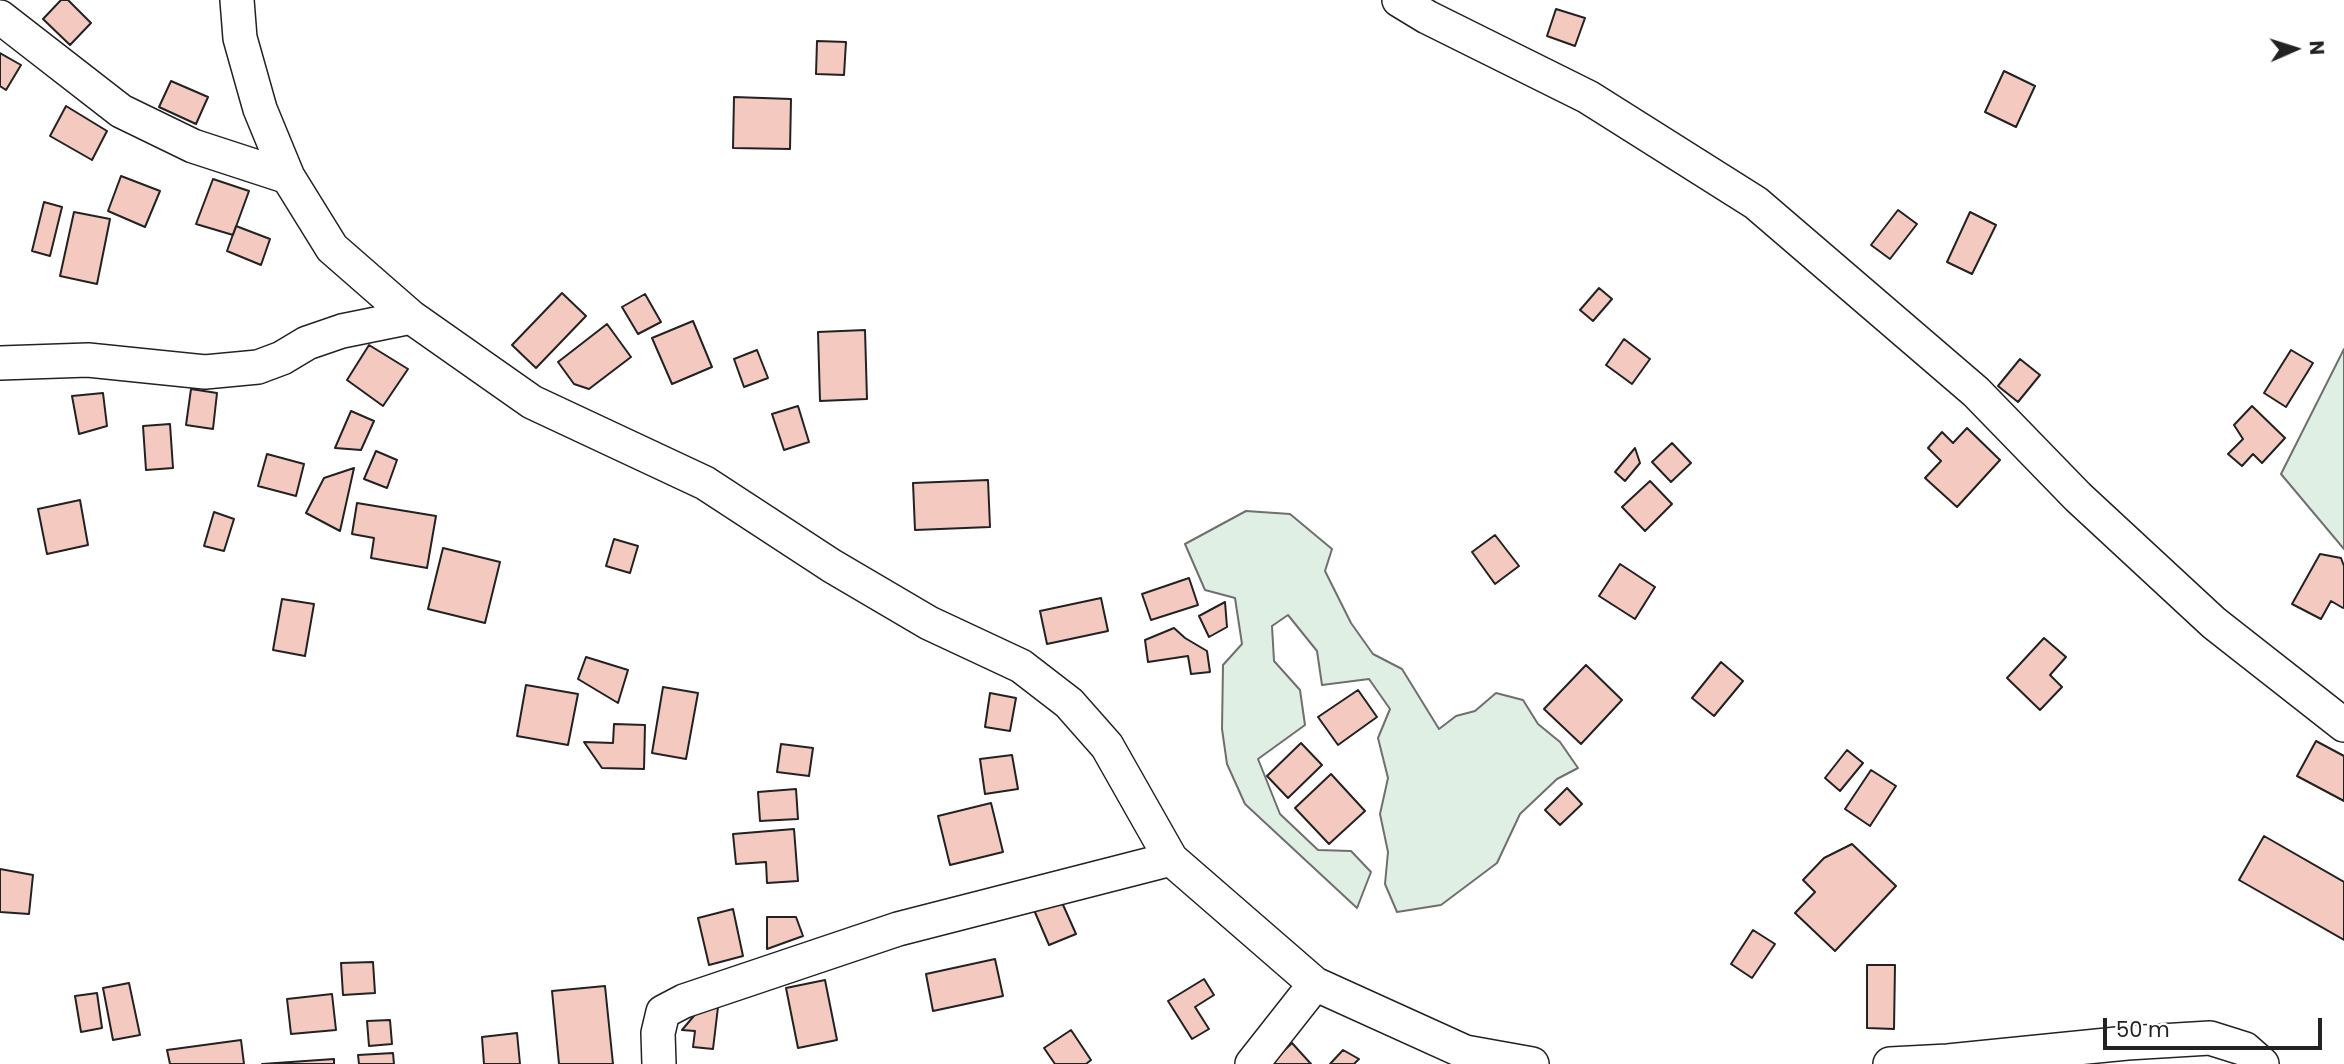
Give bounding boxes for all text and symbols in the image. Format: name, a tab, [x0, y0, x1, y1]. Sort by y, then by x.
north arrow	[2260, 14, 2330, 84]
text: N	[2303, 40, 2330, 56]
scale bar	[2106, 1004, 2325, 1048]
text: 50 m	[2116, 1015, 2170, 1044]

